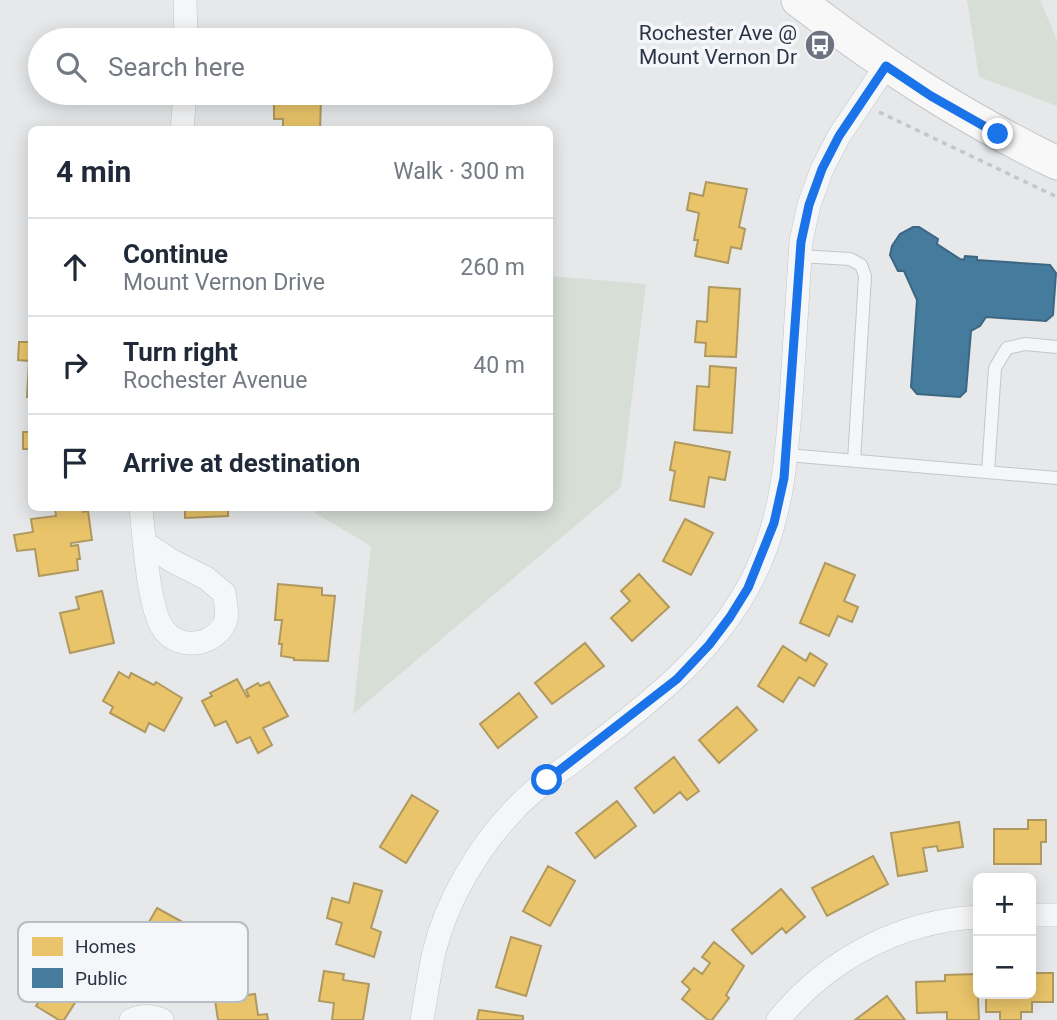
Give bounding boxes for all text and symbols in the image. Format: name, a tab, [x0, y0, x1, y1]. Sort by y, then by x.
place label: Rochester Ave @ Mount Vernon Dr	[639, 21, 797, 69]
search box	[28, 28, 553, 105]
bus stop icon: Rochester Ave @ Mount Vernon Dr	[803, 28, 837, 62]
icon: search	[52, 48, 90, 86]
text: Search here	[108, 52, 245, 82]
route end	[982, 118, 1013, 149]
text: 4 min	[56, 154, 131, 189]
text: Walk · 300 m	[393, 158, 525, 185]
text: Continue	[123, 239, 228, 269]
icon: ahead	[56, 248, 94, 286]
text: 260 m	[460, 254, 525, 281]
text: Mount Vernon Drive	[123, 269, 325, 296]
text: Turn right	[123, 337, 238, 367]
icon: right	[56, 346, 94, 384]
text: 40 m	[473, 352, 525, 379]
text: Rochester Avenue	[123, 367, 308, 394]
icon: arrive	[56, 444, 94, 482]
text: Arrive at destination	[123, 448, 360, 478]
route start	[531, 764, 562, 795]
map controls	[973, 873, 1036, 999]
button: +	[973, 873, 1036, 936]
legend	[18, 922, 248, 1002]
text: Homes	[75, 935, 136, 958]
button: −	[973, 936, 1036, 999]
text: Public	[75, 967, 127, 990]

